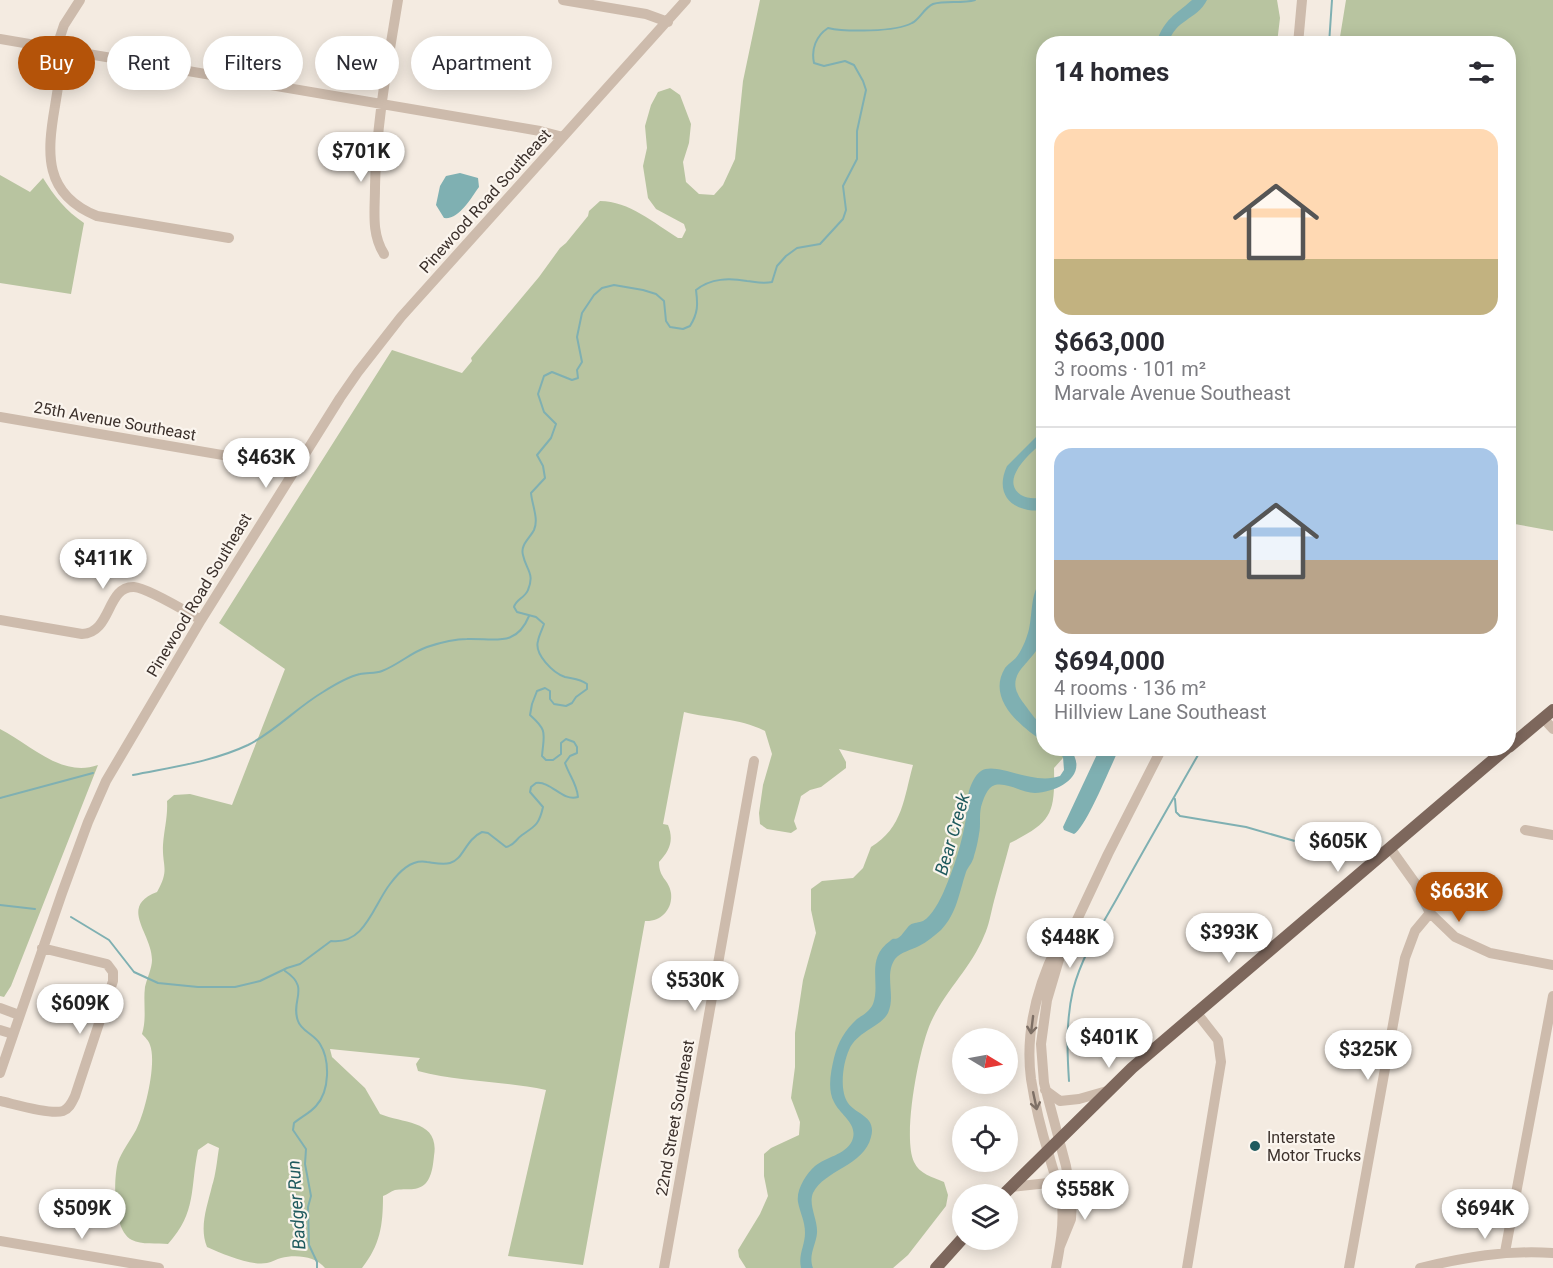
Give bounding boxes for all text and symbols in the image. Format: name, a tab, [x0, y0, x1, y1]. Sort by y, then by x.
chip: Buy	[18, 36, 95, 90]
chip: Rent	[107, 36, 191, 90]
chip: Filters	[203, 36, 303, 90]
chip: New	[315, 36, 399, 90]
chip: Apartment	[411, 36, 552, 90]
icon: filters	[1465, 56, 1498, 89]
text: 14 homes	[1054, 57, 1169, 87]
street label: Pinewood Road Southeast	[415, 125, 555, 277]
pin: $701K	[319, 132, 403, 183]
text: $701K	[332, 139, 390, 163]
icon: home	[1222, 168, 1330, 276]
text: $663,000	[1054, 327, 1165, 357]
text: 3 rooms · 101 m²	[1054, 357, 1206, 381]
text: Marvale Avenue Southeast	[1054, 381, 1291, 405]
street label: 25th Avenue Southeast	[32, 397, 198, 445]
pin: $463K	[224, 438, 308, 489]
text: $463K	[237, 445, 295, 469]
icon: home	[1222, 487, 1330, 595]
street label: Pinewood Road Southeast	[143, 510, 255, 680]
pin: $411K	[61, 539, 145, 590]
text: $411K	[74, 546, 132, 570]
text: $694,000	[1054, 646, 1165, 676]
text: 4 rooms · 136 m²	[1054, 676, 1206, 700]
text: Hillview Lane Southeast	[1054, 700, 1266, 724]
water label: Bear Creek	[930, 789, 974, 877]
pin: $605K	[1296, 822, 1380, 873]
text: $605K	[1309, 829, 1367, 853]
pin: $663K	[1417, 872, 1501, 923]
text: $663K	[1430, 879, 1488, 903]
pin: $393K	[1187, 913, 1271, 964]
pin: $448K	[1028, 918, 1112, 969]
text: $393K	[1200, 920, 1258, 944]
text: $448K	[1041, 925, 1099, 949]
pin: $530K	[653, 961, 737, 1012]
text: $530K	[666, 968, 724, 992]
pin: $609K	[38, 984, 122, 1035]
text: $609K	[51, 991, 109, 1015]
one-way arrow	[1026, 1015, 1037, 1034]
pin: $401K	[1067, 1018, 1151, 1069]
text: $401K	[1080, 1025, 1138, 1049]
north arrow	[952, 1028, 1018, 1094]
map controls	[952, 1028, 1018, 1250]
pin: $325K	[1326, 1030, 1410, 1081]
text: $325K	[1339, 1037, 1397, 1061]
street label: 22nd Street Southeast	[652, 1038, 698, 1198]
one-way arrow	[1030, 1091, 1041, 1111]
button: locate	[952, 1106, 1018, 1172]
place label: Interstate Motor Trucks	[1267, 1128, 1361, 1165]
marker: Interstate Motor Trucks	[1248, 1139, 1262, 1153]
water label: Badger Run	[282, 1160, 310, 1250]
pin: $558K	[1043, 1170, 1127, 1221]
text: $558K	[1056, 1177, 1114, 1201]
button: layers	[952, 1184, 1018, 1250]
pin: $509K	[40, 1189, 124, 1240]
pin: $694K	[1443, 1189, 1527, 1240]
text: $509K	[53, 1196, 111, 1220]
text: $694K	[1456, 1196, 1514, 1220]

